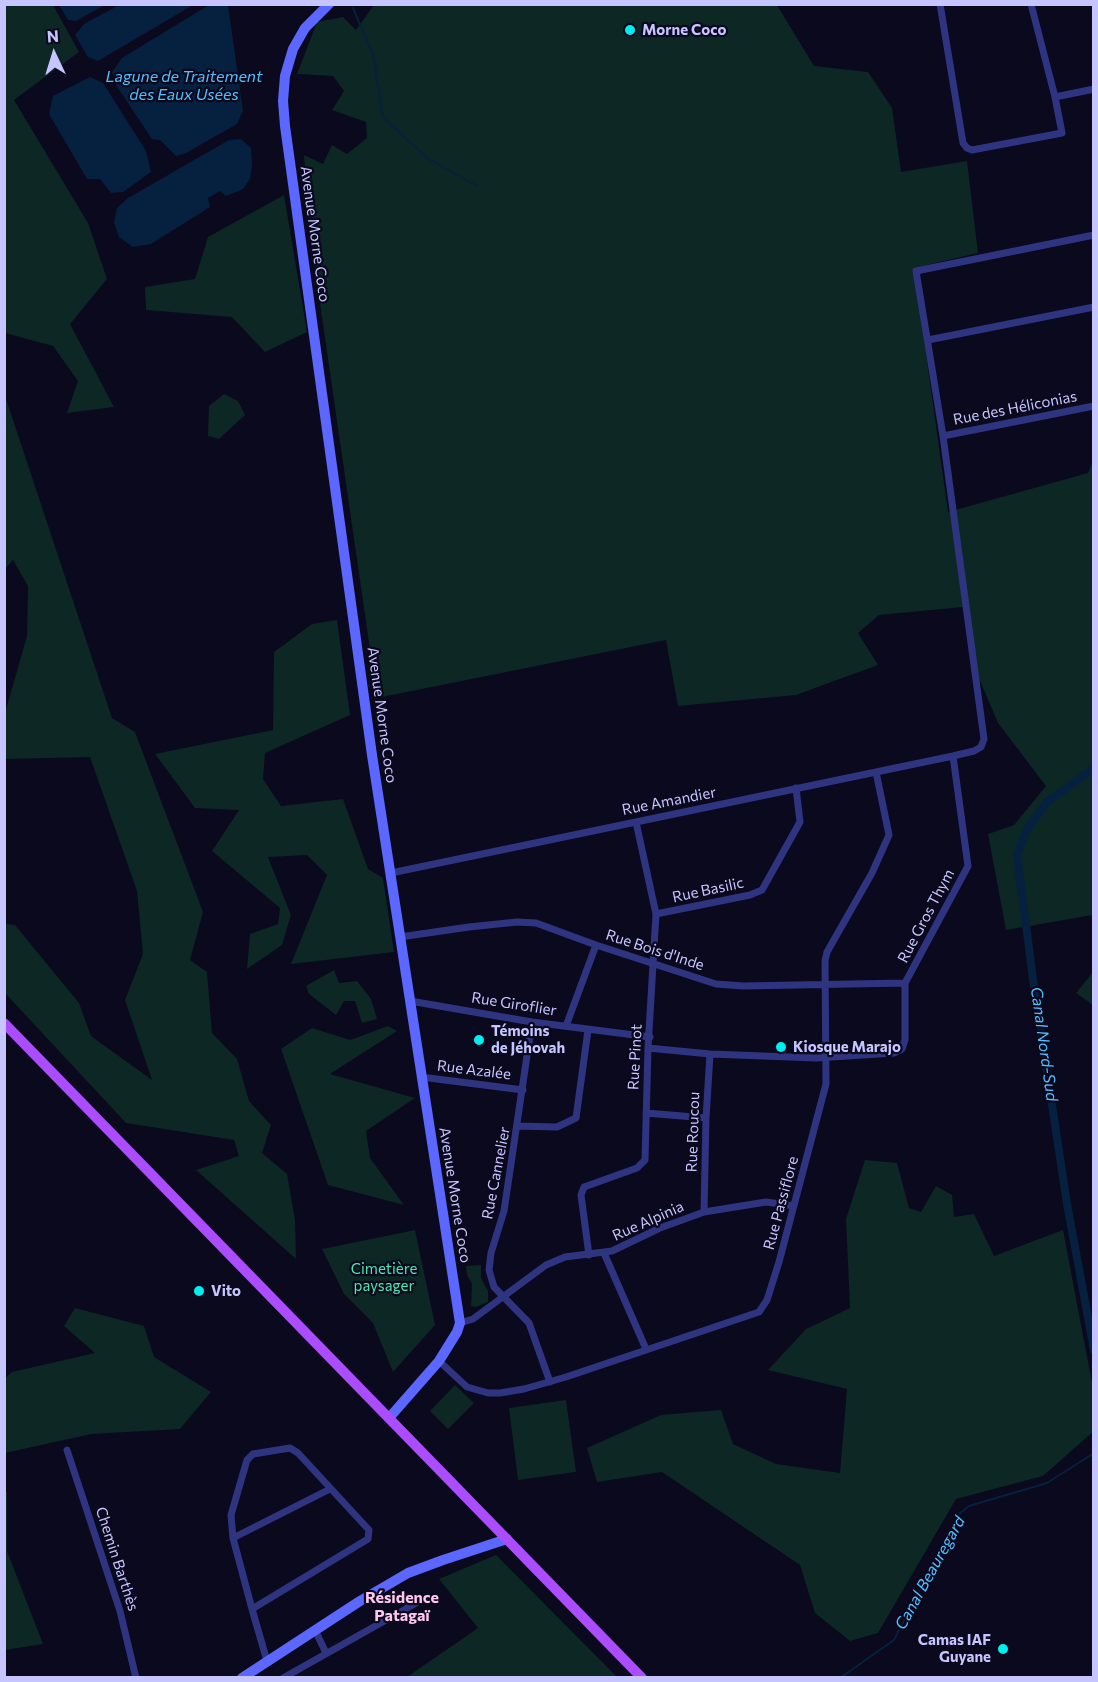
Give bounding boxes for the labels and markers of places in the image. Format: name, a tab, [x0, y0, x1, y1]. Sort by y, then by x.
place label: Morne Coco	[642, 21, 726, 39]
marker: Morne Coco	[623, 23, 637, 37]
place label: Témoins de Jéhovah	[491, 1022, 565, 1057]
marker: Témoins de Jéhovah	[472, 1033, 486, 1047]
place label: Kiosque Marajo	[793, 1038, 901, 1056]
marker: Kiosque Marajo	[774, 1040, 788, 1054]
place label: Vito	[211, 1282, 241, 1300]
marker: Vito	[192, 1284, 206, 1298]
place label: Camas IAF Guyane	[918, 1631, 991, 1666]
marker: Camas IAF Guyane	[996, 1642, 1010, 1656]

